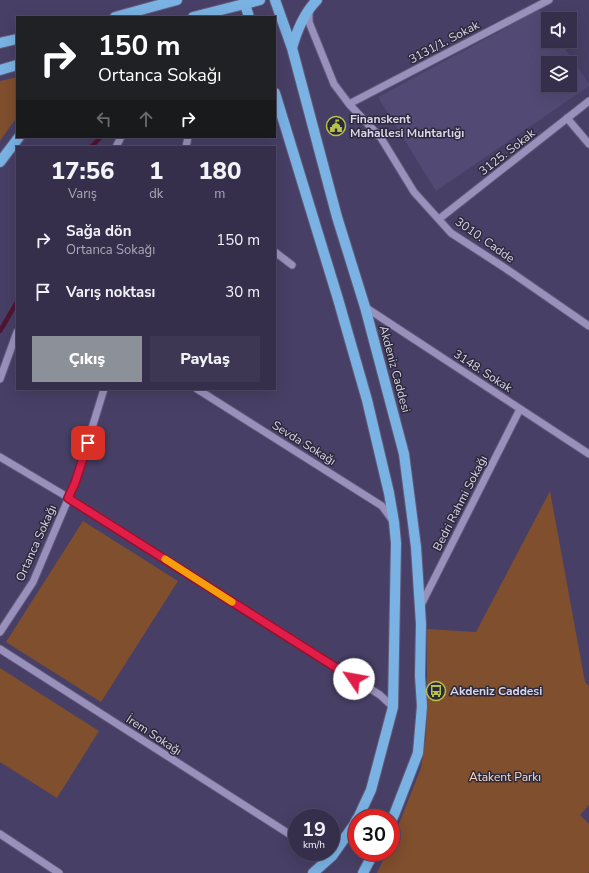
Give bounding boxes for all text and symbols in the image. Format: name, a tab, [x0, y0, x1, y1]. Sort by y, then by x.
map controls	[541, 12, 577, 92]
button: sound	[541, 12, 577, 48]
street label: 3131/1. Sokak	[406, 16, 483, 67]
text: 150 m	[98, 27, 181, 65]
icon: right	[32, 32, 84, 84]
button: layers	[541, 56, 577, 92]
text: Ortanca Sokağı	[98, 63, 221, 87]
icon: left	[93, 108, 115, 130]
icon: ahead	[135, 108, 157, 130]
icon: right	[177, 108, 199, 130]
place label: Finanskent Mahallesi Muhtarlığı	[350, 111, 464, 141]
public building icon: Finanskent Mahallesi Muhtarlığı	[325, 115, 347, 137]
street label: 3125. Sokak	[476, 124, 539, 179]
text: 17:56	[51, 155, 114, 187]
text: 1	[149, 155, 164, 187]
text: 180	[198, 155, 241, 187]
text: Varış	[68, 185, 97, 203]
text: dk	[149, 185, 163, 203]
text: m	[214, 185, 225, 203]
street label: 3010. Cadde	[452, 214, 518, 266]
text: Sağa dön	[66, 221, 131, 241]
icon: right	[32, 229, 54, 251]
text: 150 m	[216, 230, 260, 250]
text: Ortanca Sokağı	[66, 241, 155, 259]
icon: arrive	[32, 281, 54, 303]
text: Varış noktası	[66, 282, 155, 302]
text: 30 m	[225, 282, 260, 302]
street label: Akdeniz Caddesi	[376, 324, 414, 414]
button: Çıkış	[32, 336, 142, 382]
button: Paylaş	[150, 336, 260, 382]
street label: 3148. Sokak	[451, 346, 516, 396]
street label: Sevda Sokağı	[269, 417, 339, 469]
pin	[71, 426, 105, 460]
icon: arrive	[77, 432, 99, 454]
street label: Bedri Rahmi Sokağı	[429, 453, 491, 553]
street label: Ortanca Sokağı	[12, 502, 60, 584]
position arrow	[333, 658, 375, 700]
bus stop icon: Akdeniz Caddesi	[425, 680, 447, 702]
place label: Akdeniz Caddesi	[450, 683, 542, 699]
street label: İrem Sokağı	[123, 711, 185, 759]
park label: Atakent Parkı	[469, 769, 541, 785]
speed limit sign: 30	[348, 809, 400, 861]
text: 19	[302, 816, 326, 843]
text: km/h	[303, 838, 325, 852]

